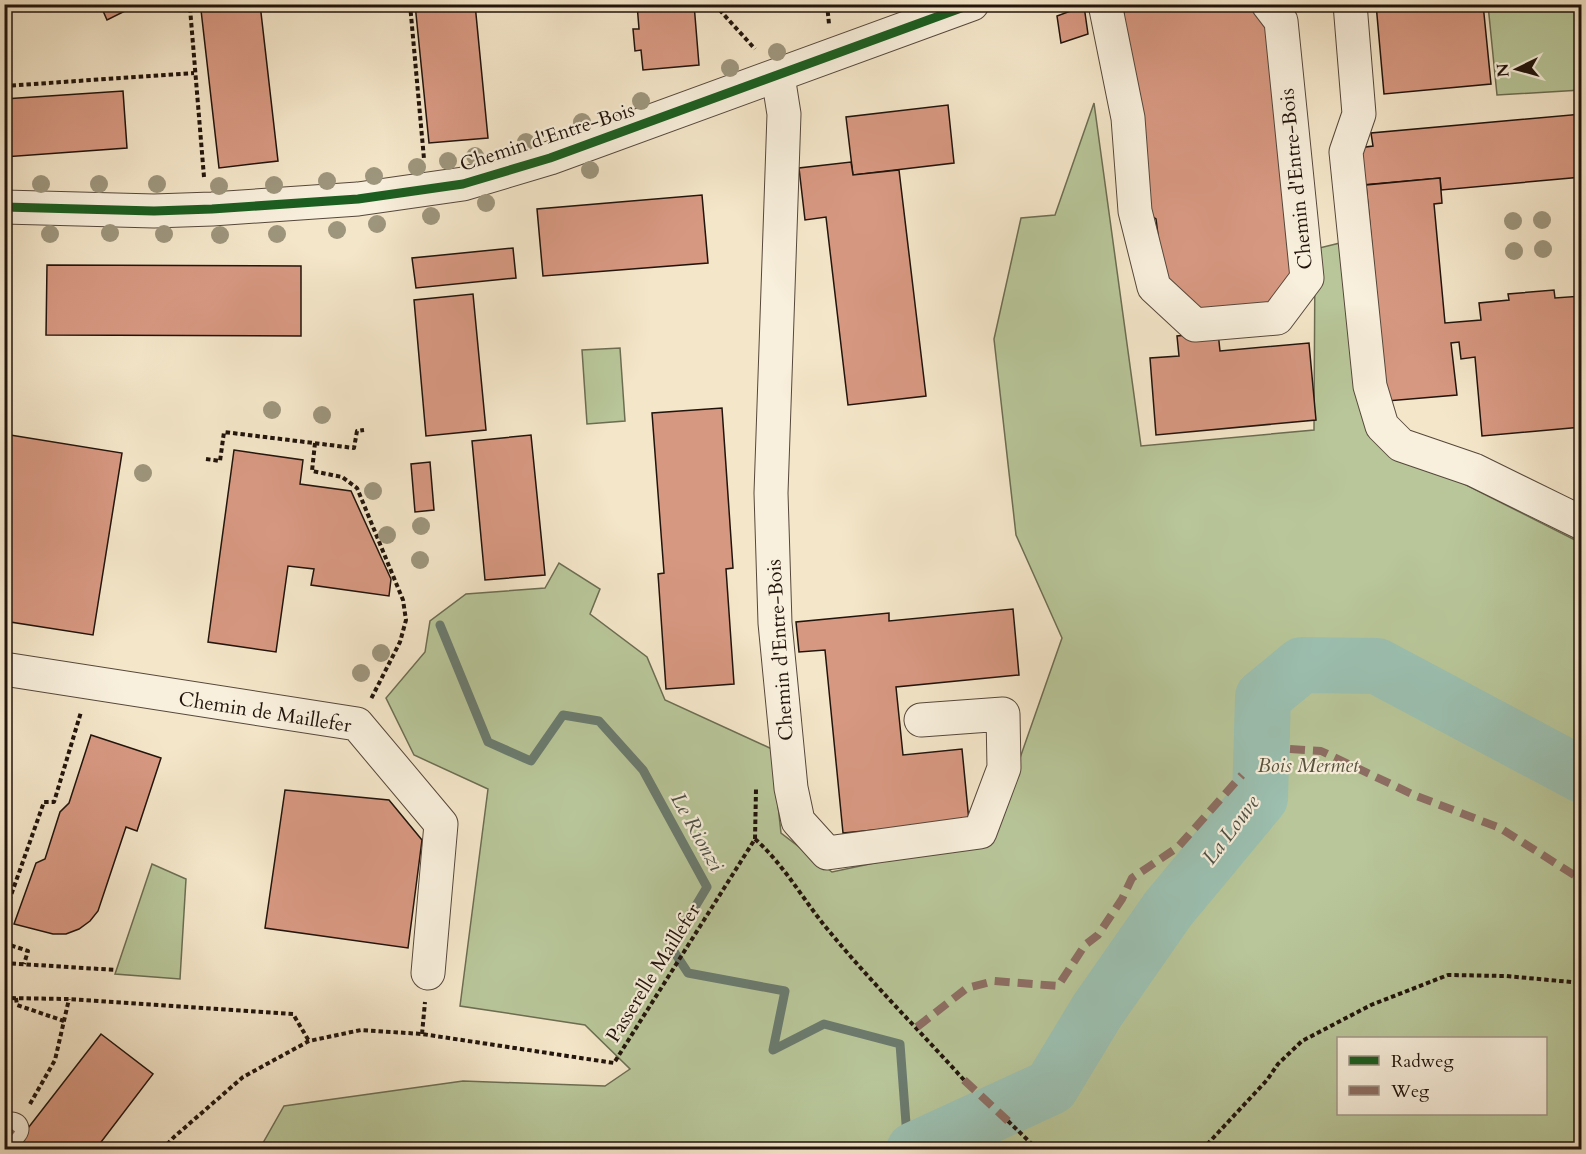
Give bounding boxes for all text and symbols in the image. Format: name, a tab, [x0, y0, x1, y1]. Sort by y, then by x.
north arrow	[1487, 39, 1547, 99]
text: N	[1491, 62, 1515, 78]
street label: Chemin d'Entre-Bois	[1273, 87, 1319, 271]
street label: Chemin d'Entre-Bois	[456, 96, 638, 178]
street label: Chemin d'Entre-Bois	[760, 558, 800, 742]
street label: Chemin de Maillefer	[177, 685, 354, 739]
park label: Bois Mermet	[1257, 752, 1360, 779]
water label: Le Rionzi	[664, 787, 731, 877]
water label: La Louve	[1195, 789, 1267, 870]
street label: Passerelle Maillefer	[599, 898, 707, 1047]
legend	[1337, 1037, 1547, 1115]
text: Radweg	[1391, 1049, 1454, 1074]
text: Weg	[1390, 1079, 1430, 1104]

